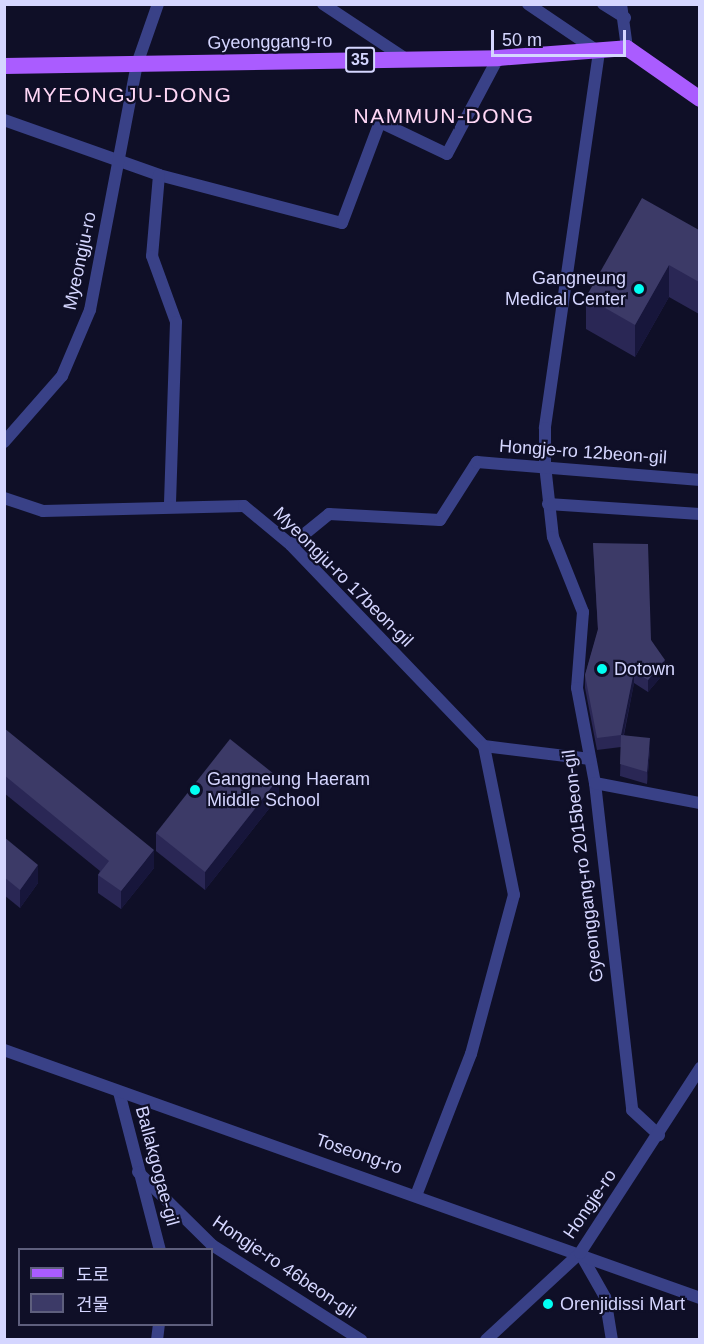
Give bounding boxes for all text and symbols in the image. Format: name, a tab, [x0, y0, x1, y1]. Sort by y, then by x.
scale bar	[494, 18, 629, 56]
street label: Gyeonggang-ro	[207, 30, 333, 54]
text: 50 m	[502, 30, 542, 50]
road number: 35	[345, 47, 375, 73]
district label: MYEONGJU-DONG	[24, 82, 232, 108]
district label: NAMMUN-DONG	[354, 103, 534, 129]
street label: Myeongju-ro	[59, 210, 101, 312]
place label: Gangneung Medical Center	[505, 268, 626, 310]
marker: Gangneung Medical Center	[630, 280, 648, 298]
street label: Hongje-ro 12beon-gil	[498, 435, 668, 469]
street label: Myeongju-ro 17beon-gil	[269, 503, 417, 651]
place label: Dotown	[614, 658, 675, 680]
marker: Dotown	[595, 662, 609, 676]
street label: Gyeonggang-ro 2015beon-gil	[558, 748, 608, 984]
place label: Gangneung Haeram Middle School	[207, 769, 370, 812]
marker: Gangneung Haeram Middle School	[188, 783, 202, 797]
street label: Ballakgogae-gil	[131, 1104, 183, 1228]
street label: Toseong-ro	[313, 1129, 405, 1179]
street label: Hongje-ro	[559, 1165, 621, 1243]
street label: Hongje-ro 46beon-gil	[208, 1211, 360, 1323]
legend	[18, 1248, 213, 1326]
text: 도로	[76, 1265, 109, 1285]
place label: Orenjidissi Mart	[560, 1293, 685, 1315]
text: 건물	[76, 1295, 109, 1315]
marker: Orenjidissi Mart	[541, 1297, 555, 1311]

